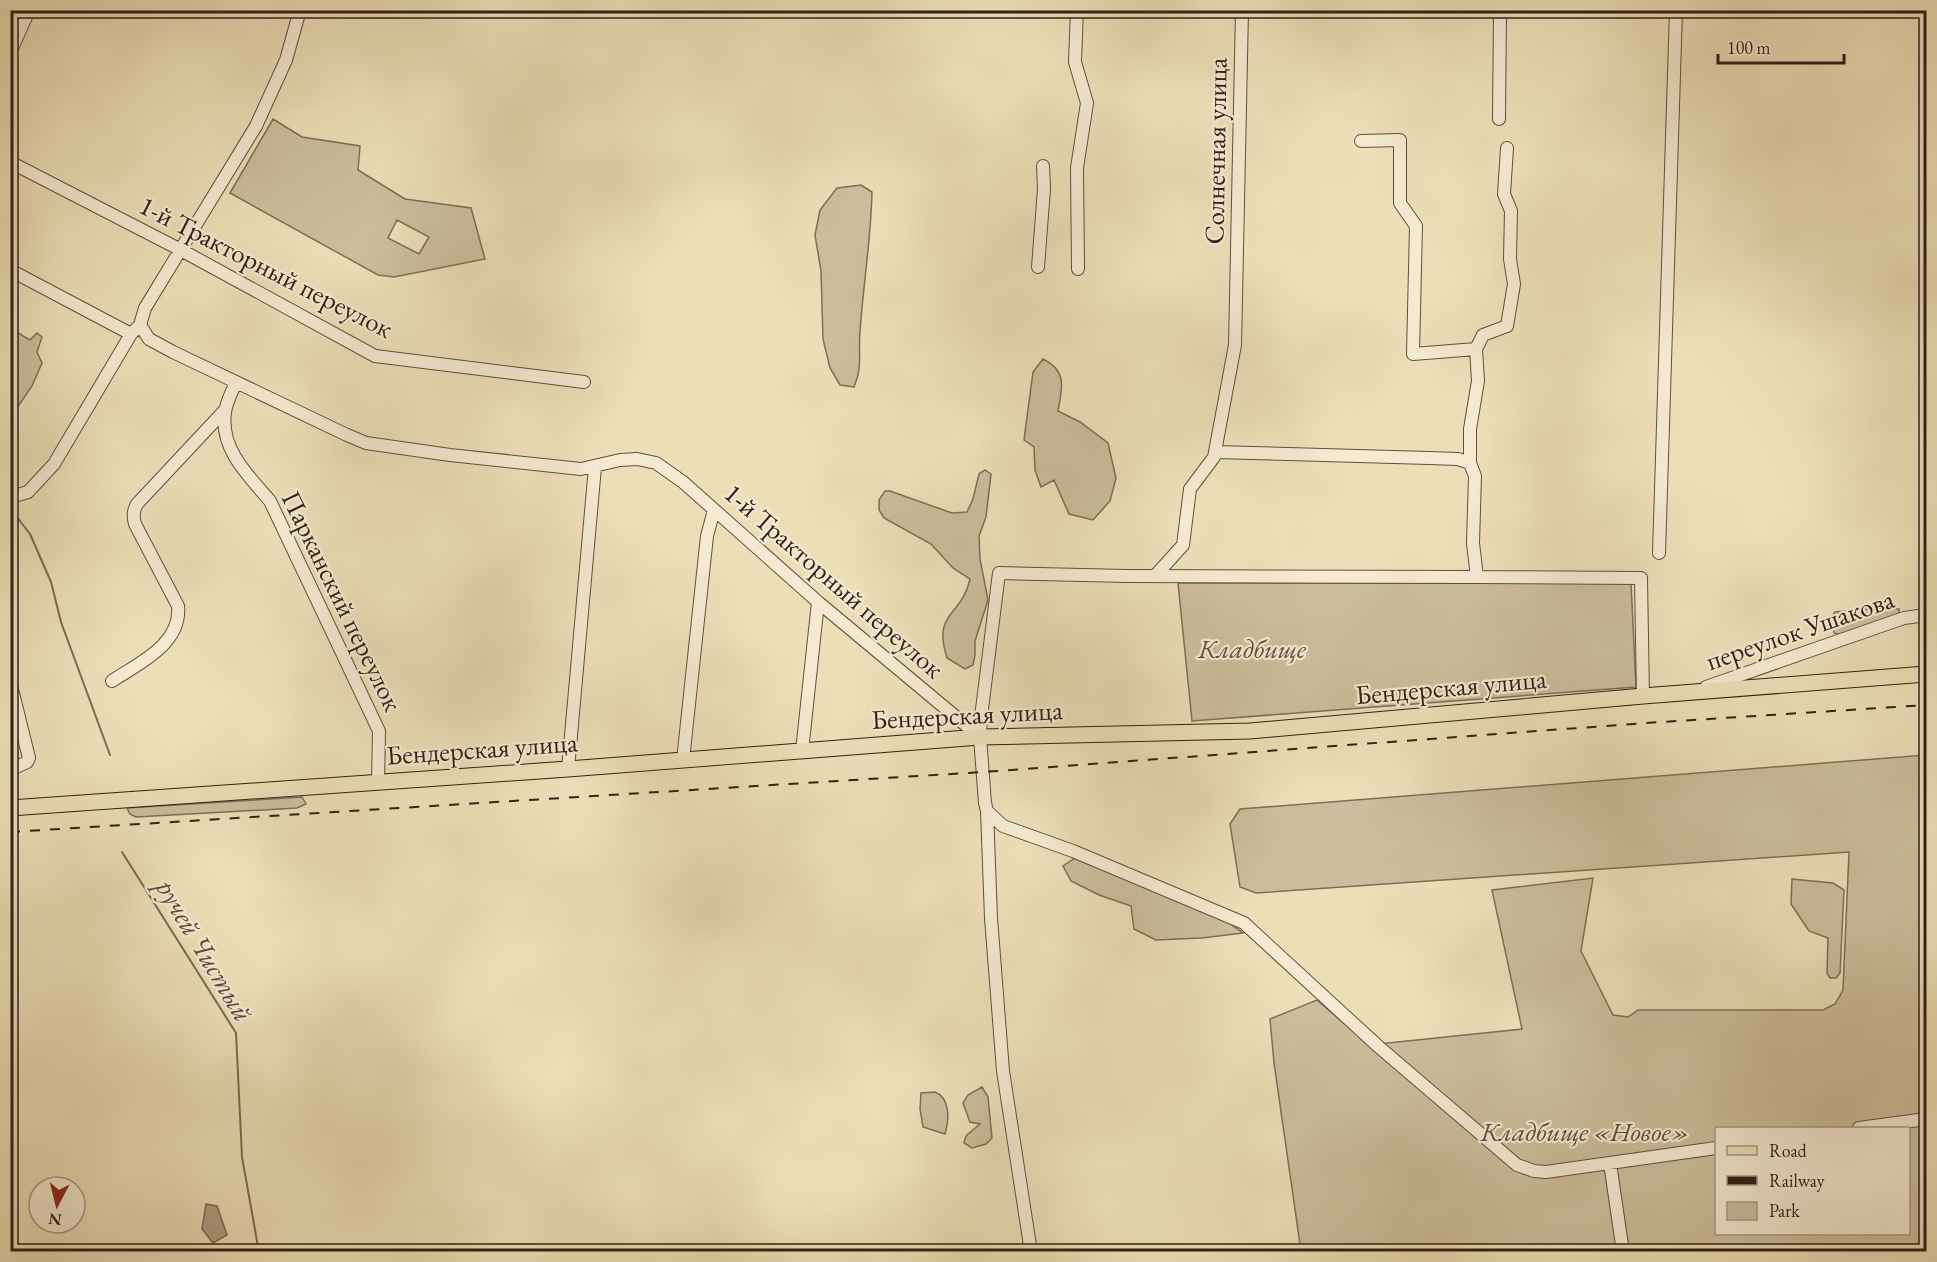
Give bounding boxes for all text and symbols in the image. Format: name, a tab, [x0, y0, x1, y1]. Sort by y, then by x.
scale bar	[1718, 27, 1844, 65]
text: 100 m	[1727, 36, 1771, 59]
street label: Солнечная улица	[1196, 57, 1235, 245]
street label: 1-й Тракторный переулок	[133, 187, 399, 346]
street label: 1-й Тракторный переулок	[717, 475, 952, 686]
street label: Парканский переулок	[274, 485, 411, 717]
street label: переулок Ушакова	[1701, 581, 1899, 678]
park label: Кладбище	[1197, 631, 1307, 666]
street label: Бендерская улица	[1354, 661, 1548, 712]
street label: Бендерская улица	[870, 692, 1064, 737]
street label: Бендерская улица	[385, 724, 579, 773]
water label: ручей Чистый	[146, 869, 262, 1028]
park label: Кладбище «Новое»	[1479, 1114, 1690, 1149]
legend	[1715, 1127, 1910, 1235]
text: Road	[1769, 1139, 1808, 1162]
text: Railway	[1769, 1169, 1825, 1192]
north arrow	[27, 1175, 87, 1235]
text: Park	[1769, 1199, 1800, 1222]
text: N	[47, 1208, 63, 1231]

